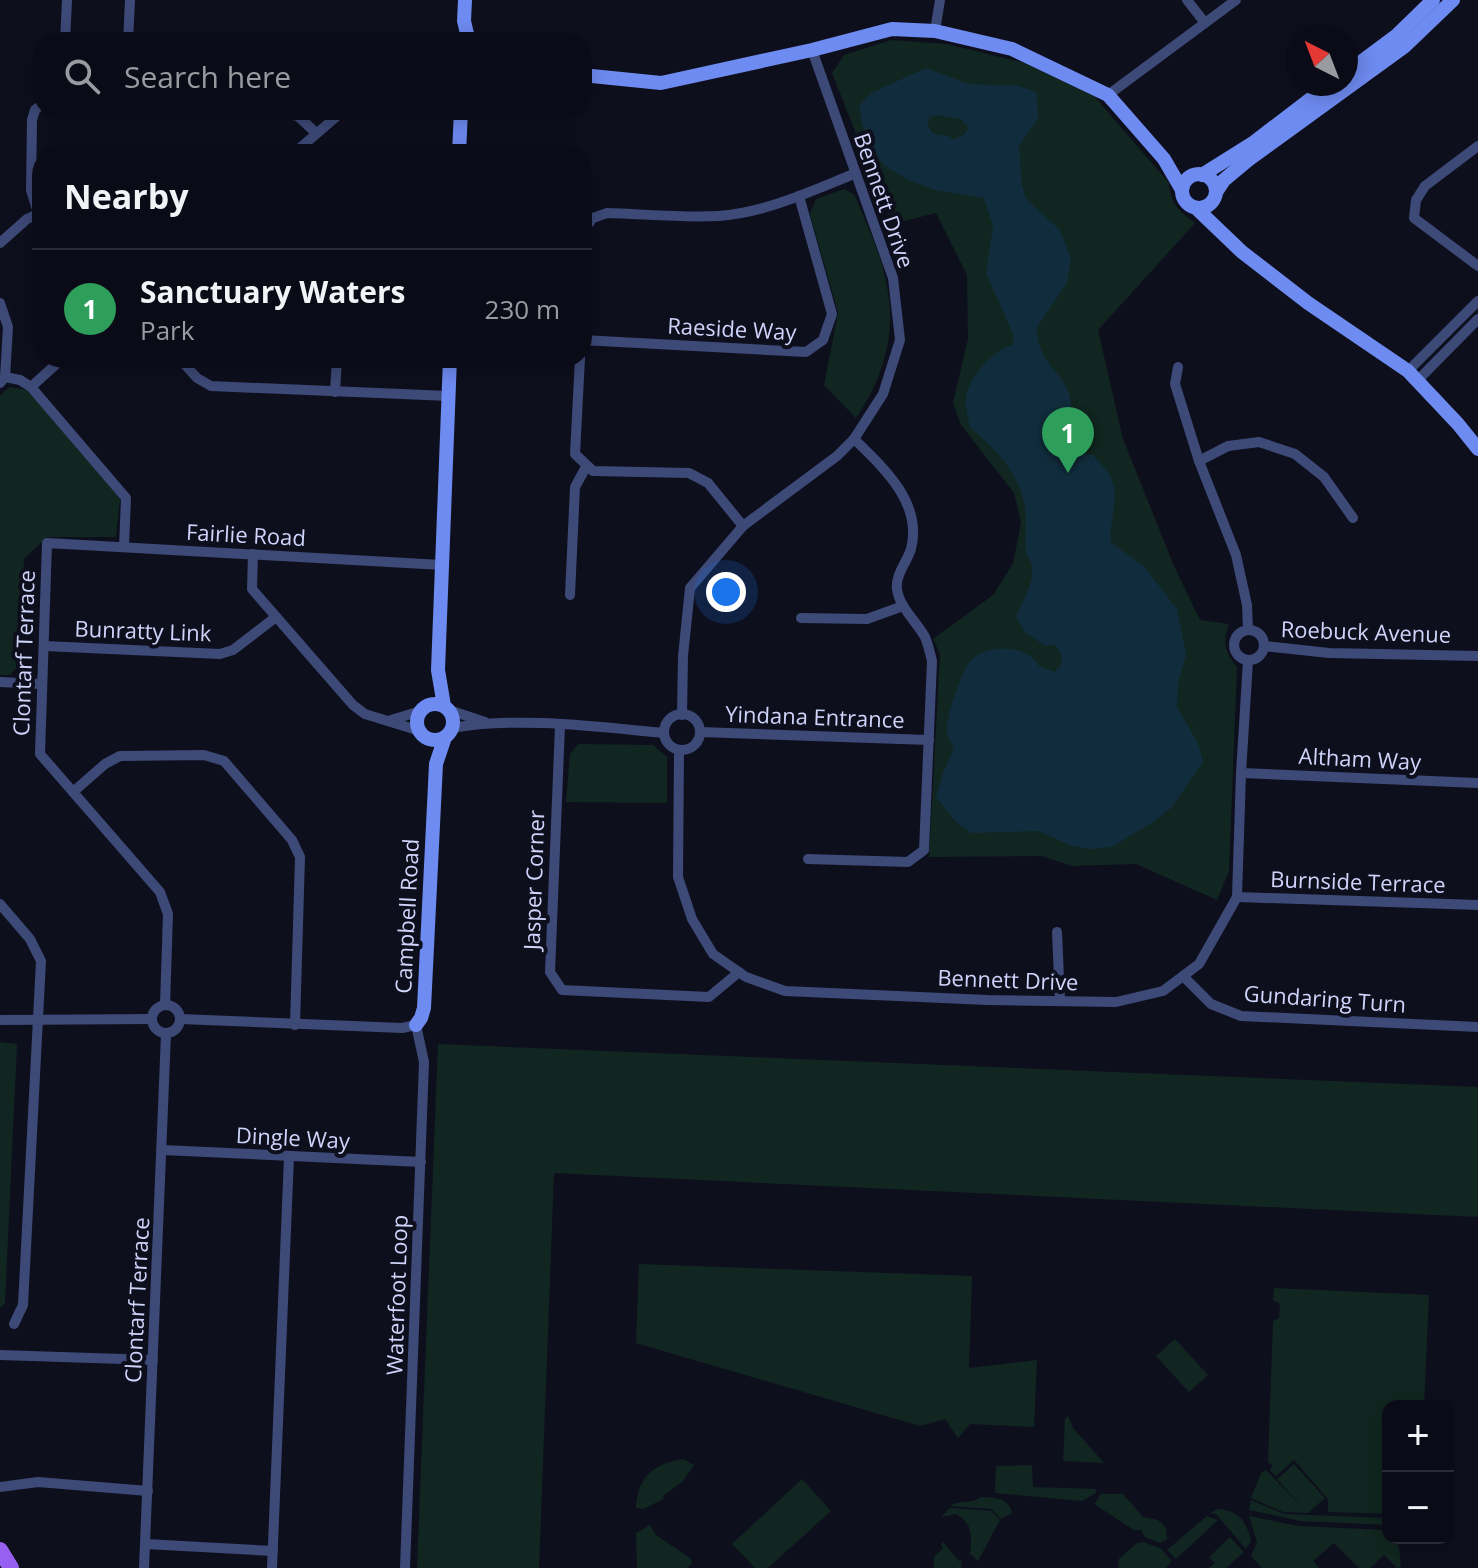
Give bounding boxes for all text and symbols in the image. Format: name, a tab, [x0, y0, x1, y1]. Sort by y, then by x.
north arrow	[1286, 24, 1358, 96]
search box	[32, 32, 592, 120]
icon: search	[60, 54, 104, 98]
text: Search here	[124, 56, 291, 97]
street label: Bennett Drive	[848, 128, 922, 272]
text: Nearby	[64, 173, 189, 219]
text: Sanctuary Waters	[140, 271, 406, 312]
text: 1	[83, 291, 97, 327]
text: 230 m	[485, 291, 560, 327]
street label: Raeside Way	[667, 310, 798, 346]
text: Park	[140, 312, 194, 348]
pin: 1	[1042, 407, 1094, 473]
street label: Fairlie Road	[185, 516, 307, 552]
street label: Clontarf Terrace	[5, 570, 41, 736]
your location	[706, 572, 746, 612]
street label: Bunratty Link	[74, 613, 212, 647]
street label: Roebuck Avenue	[1280, 613, 1452, 649]
street label: Yindana Entrance	[725, 698, 905, 734]
street label: Altham Way	[1298, 740, 1423, 776]
street label: Jasper Corner	[515, 809, 550, 953]
street label: Campbell Road	[387, 838, 425, 994]
street label: Burnside Terrace	[1270, 863, 1446, 899]
street label: Bennett Drive	[937, 962, 1079, 996]
street label: Gundaring Turn	[1243, 977, 1407, 1019]
street label: Dingle Way	[235, 1119, 352, 1155]
street label: Waterfoot Loop	[378, 1214, 414, 1376]
street label: Clontarf Terrace	[117, 1216, 155, 1384]
map controls	[1382, 1400, 1454, 1544]
button: +	[1382, 1400, 1454, 1472]
button: −	[1382, 1472, 1454, 1544]

